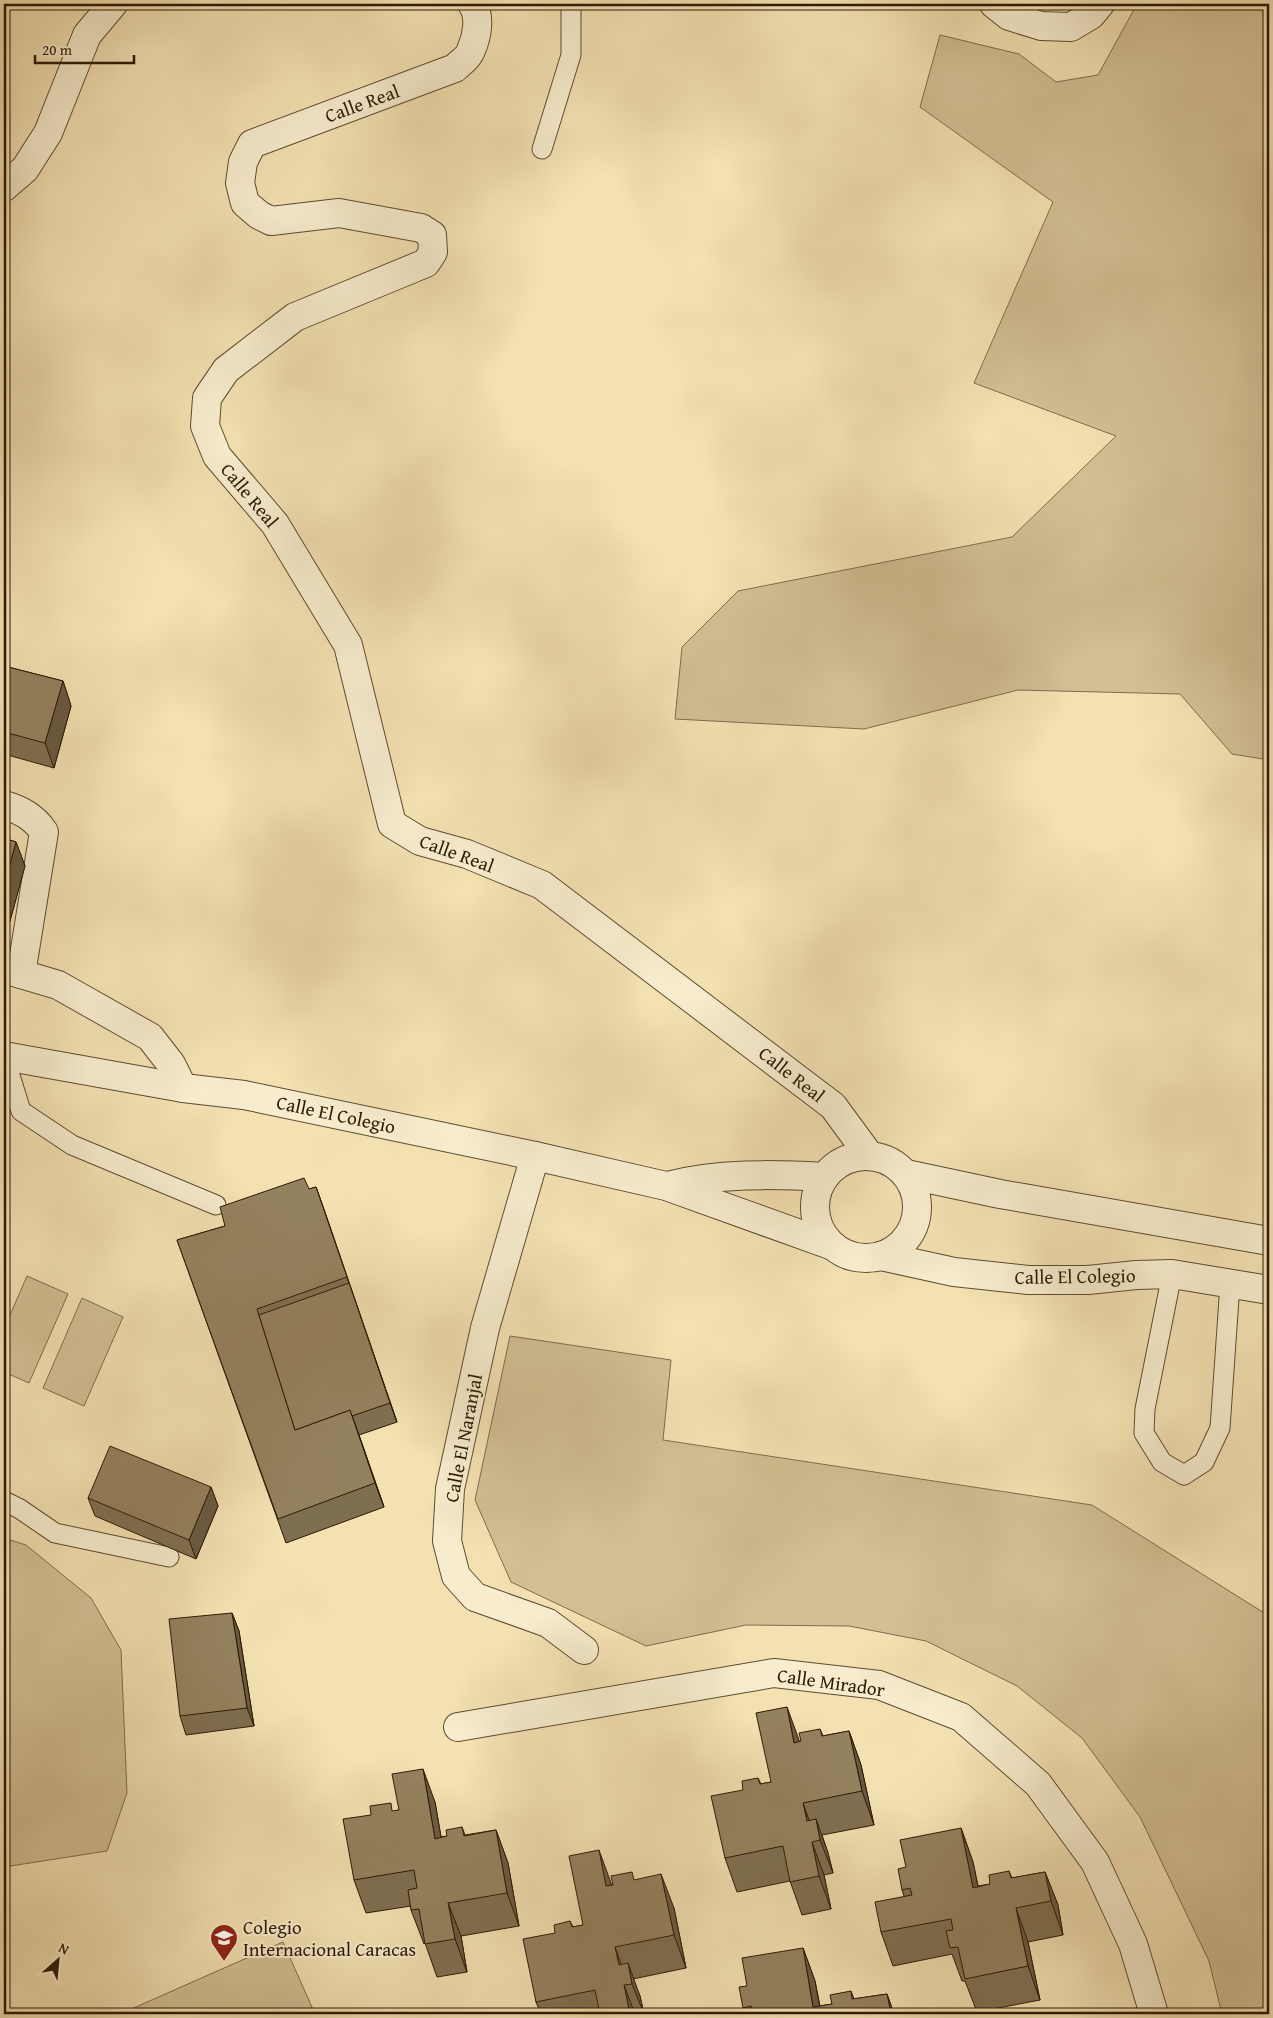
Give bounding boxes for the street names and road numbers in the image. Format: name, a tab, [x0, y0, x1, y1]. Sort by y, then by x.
street label: Calle Real	[321, 77, 403, 129]
street label: Calle Real	[214, 456, 286, 534]
street label: Calle Real	[416, 827, 498, 879]
street label: Calle Real	[753, 1039, 831, 1109]
street label: Calle El Colegio	[274, 1088, 398, 1140]
street label: Calle El Colegio	[1014, 1261, 1136, 1291]
street label: Calle El Naranjal	[437, 1371, 489, 1505]
street label: Calle Mirador	[775, 1661, 887, 1703]

